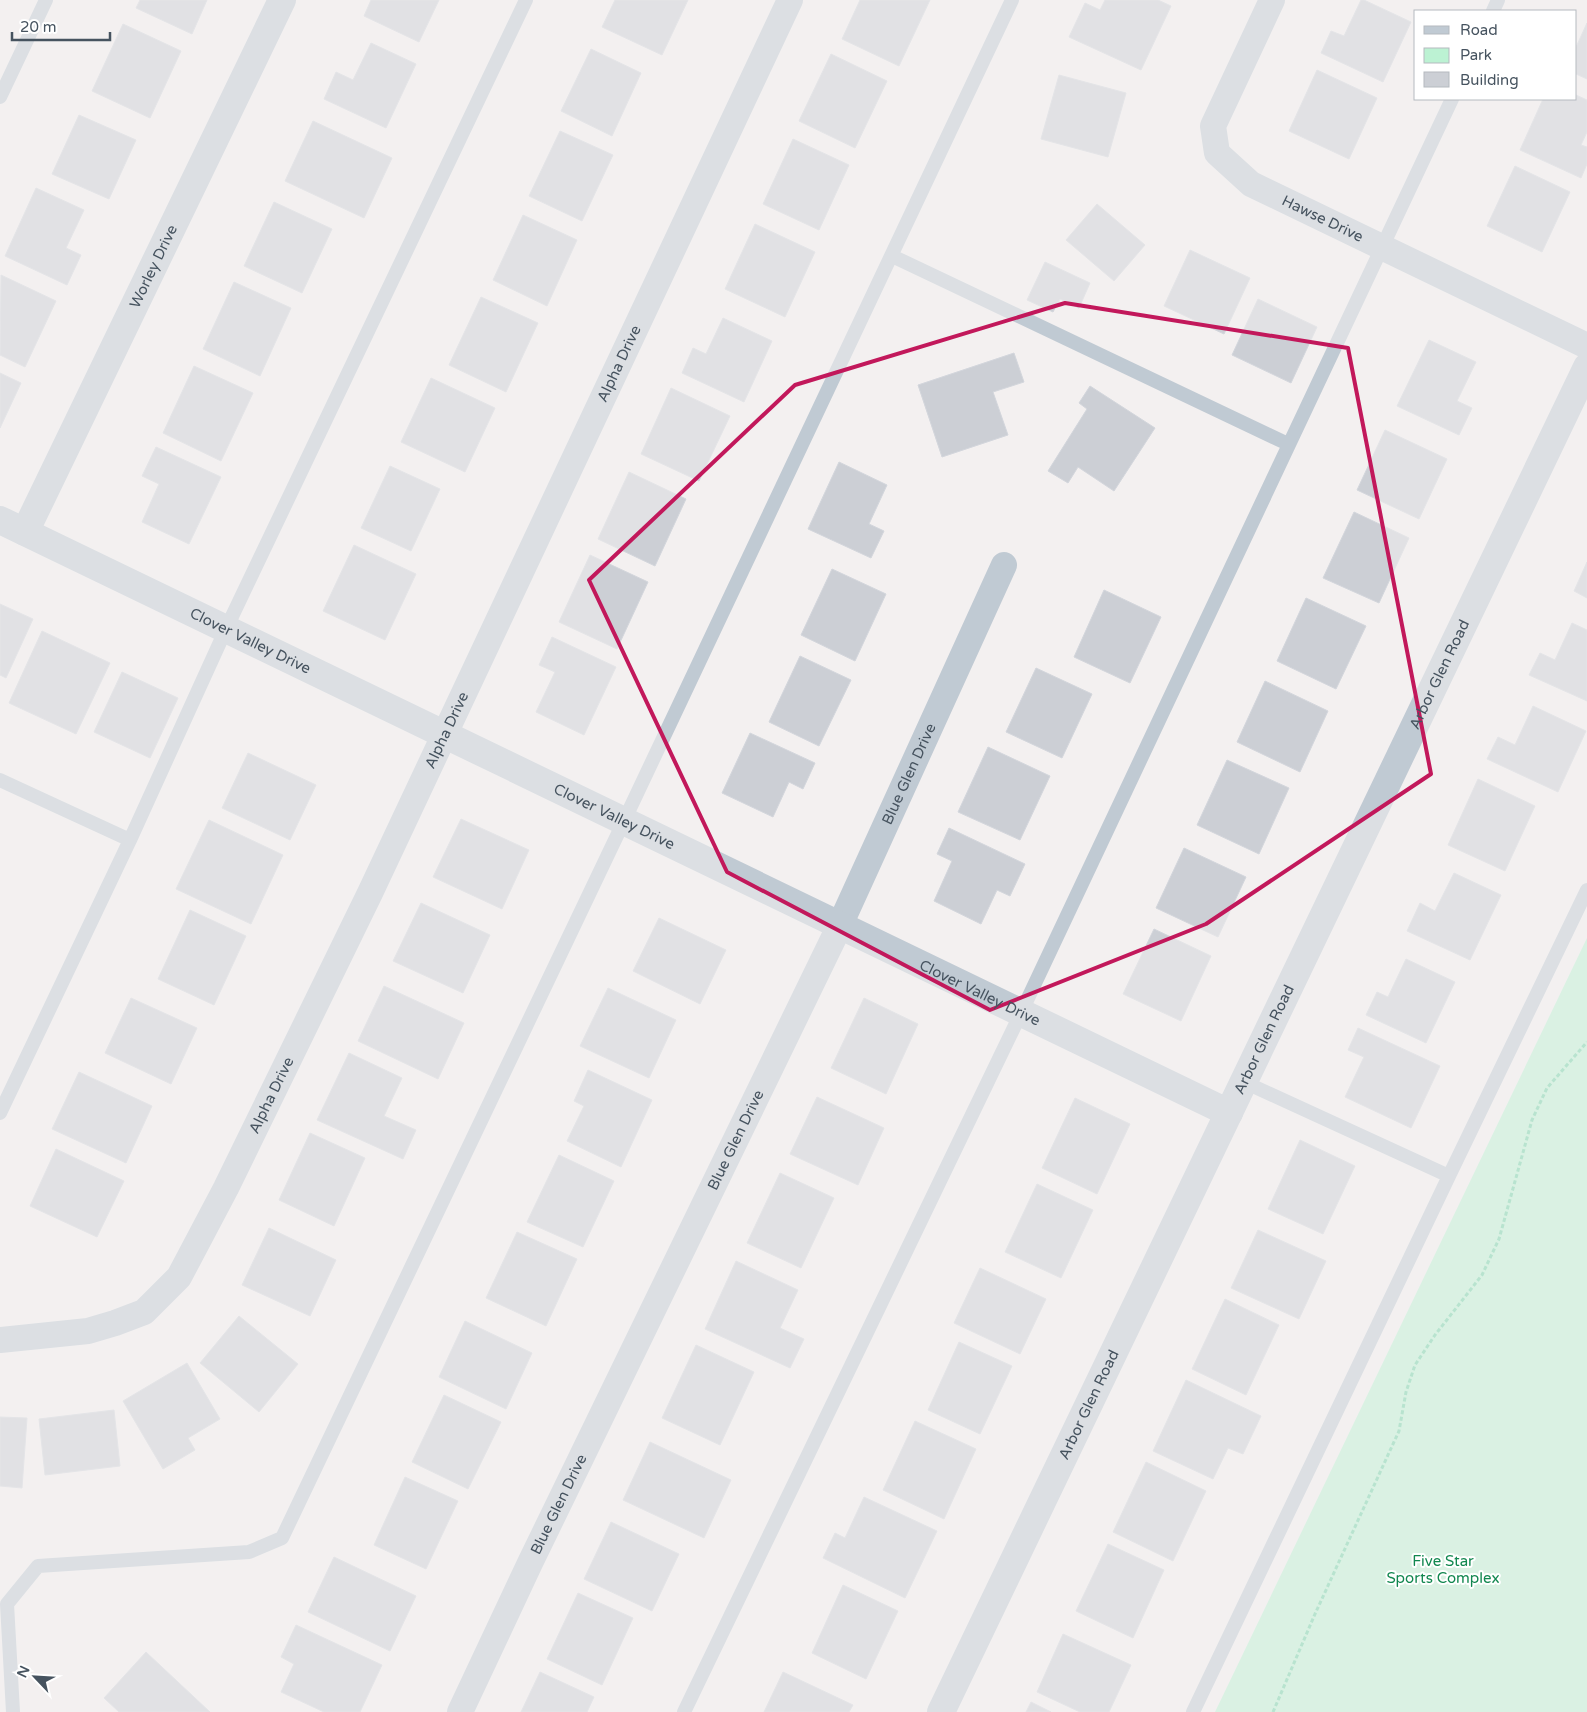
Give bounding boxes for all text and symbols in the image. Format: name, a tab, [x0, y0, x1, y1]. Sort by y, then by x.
scale bar	[12, 10, 110, 42]
legend	[1414, 10, 1577, 100]
text: 20 m	[20, 18, 57, 36]
text: Road	[1460, 21, 1498, 39]
text: Park	[1460, 46, 1492, 64]
text: Building	[1460, 71, 1519, 89]
street label: Hawse Drive	[1279, 191, 1366, 246]
street label: Worley Drive	[126, 222, 181, 311]
street label: Alpha Drive	[593, 322, 645, 405]
street label: Clover Valley Drive	[187, 604, 314, 678]
street label: Arbor Glen Road	[1405, 617, 1473, 732]
street label: Alpha Drive	[421, 689, 472, 771]
street label: Blue Glen Drive	[878, 720, 940, 827]
street label: Clover Valley Drive	[551, 780, 678, 853]
street label: Clover Valley Drive	[916, 956, 1043, 1030]
street label: Arbor Glen Road	[1230, 982, 1298, 1097]
street label: Alpha Drive	[245, 1054, 298, 1136]
street label: Blue Glen Drive	[704, 1087, 768, 1193]
street label: Arbor Glen Road	[1055, 1347, 1123, 1462]
street label: Blue Glen Drive	[527, 1451, 591, 1557]
park label: Five Star Sports Complex	[1386, 1552, 1500, 1587]
north arrow	[10, 1652, 60, 1702]
text: N	[14, 1663, 34, 1680]

